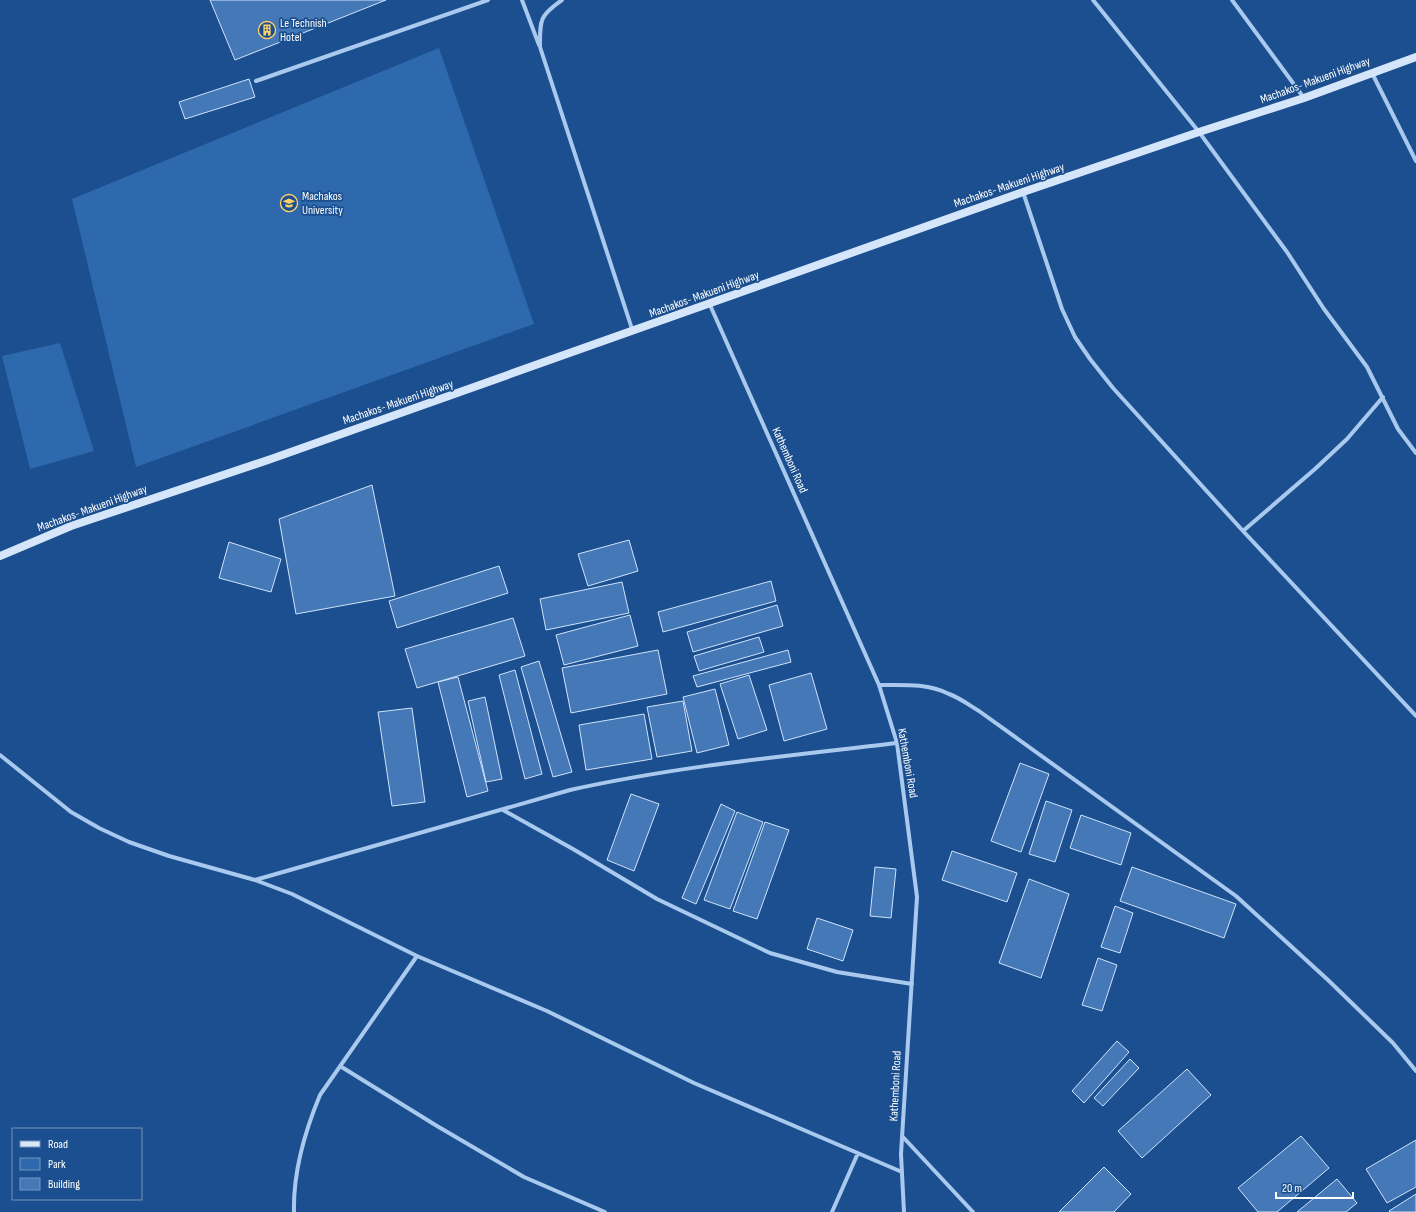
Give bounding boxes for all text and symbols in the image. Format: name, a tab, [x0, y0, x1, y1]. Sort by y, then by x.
place label: Le Technish Hotel	[280, 16, 327, 45]
building icon: Le Technish Hotel	[257, 20, 277, 40]
street label: Machakos- Makueni Highway	[1258, 54, 1372, 107]
street label: Machakos- Makueni Highway	[952, 159, 1067, 211]
place label: Machakos University	[302, 189, 343, 218]
school or university icon: Machakos University	[279, 193, 299, 213]
street label: Machakos- Makueni Highway	[647, 268, 761, 321]
street label: Machakos- Makueni Highway	[341, 376, 456, 428]
street label: Kathemboni Road	[768, 425, 811, 495]
street label: Machakos- Makueni Highway	[35, 482, 149, 535]
street label: Kathemboni Road	[894, 727, 921, 799]
street label: Kathemboni Road	[886, 1050, 905, 1122]
legend	[12, 1128, 142, 1200]
text: Road	[48, 1137, 68, 1152]
text: Park	[48, 1157, 66, 1172]
scale bar	[1276, 1174, 1353, 1200]
text: Building	[48, 1177, 80, 1192]
text: 20 m	[1282, 1181, 1302, 1196]

